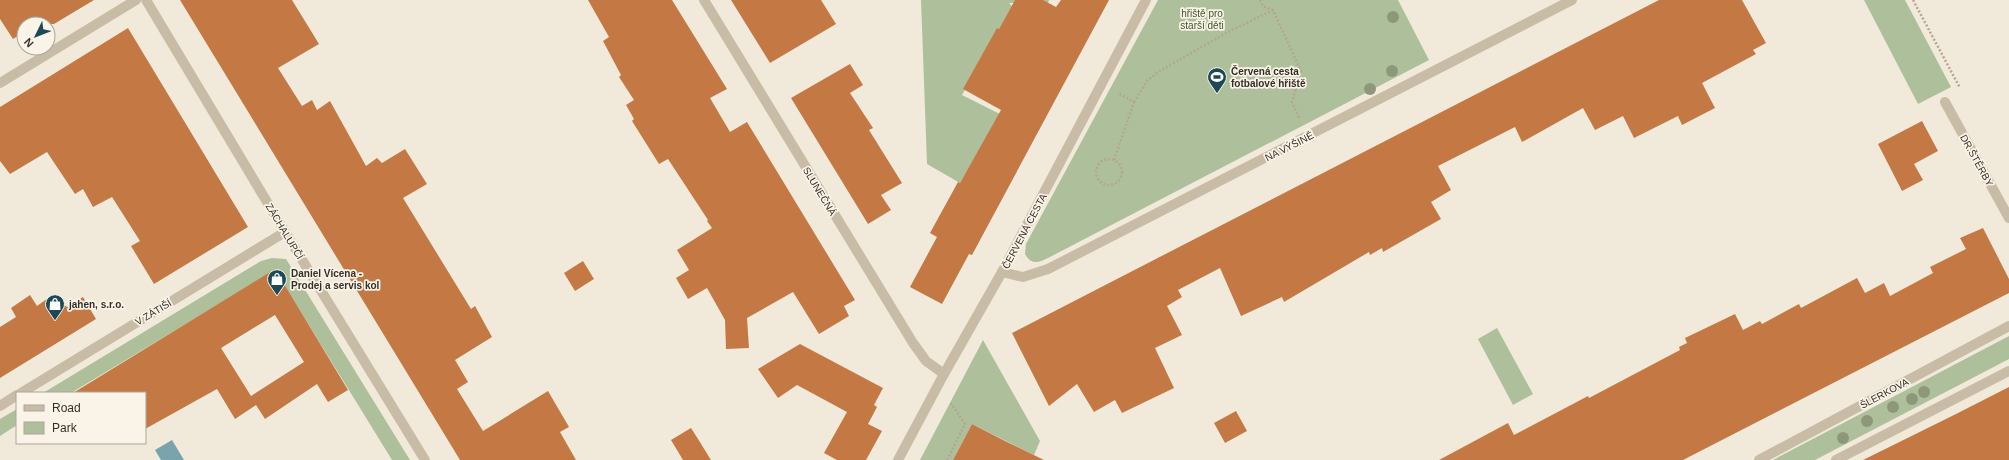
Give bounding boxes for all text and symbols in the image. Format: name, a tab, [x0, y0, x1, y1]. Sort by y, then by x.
park label: hřiště pro starší děti	[1180, 8, 1224, 31]
north arrow	[16, 16, 56, 56]
text: N	[22, 36, 36, 50]
place label: Červená cesta fotbalové hřiště	[1231, 65, 1306, 89]
sports icon: Červená cesta fotbalové hřiště	[1206, 66, 1228, 94]
street label: NA VÝŠINĚ	[1263, 129, 1316, 163]
street label: DR.ŠTĚRBY	[1958, 132, 1996, 188]
street label: SLUNEČNÁ	[801, 165, 839, 218]
street label: ČERVENÁ CESTA	[999, 191, 1049, 271]
street label: ZÁCHALUPČÍ	[264, 201, 307, 261]
shop icon: Daniel Vícena - Prodej a servis kol	[266, 268, 288, 296]
place label: Daniel Vícena - Prodej a servis kol	[291, 268, 380, 291]
shop icon: jahen, s.r.o.	[44, 293, 66, 321]
street label: V ZÁTIŠÍ	[133, 296, 174, 328]
place label: jahen, s.r.o.	[68, 299, 124, 310]
street label: ŠLERKOVA	[1858, 375, 1911, 411]
legend	[16, 392, 146, 444]
text: Road	[52, 401, 81, 415]
text: Park	[52, 421, 78, 435]

